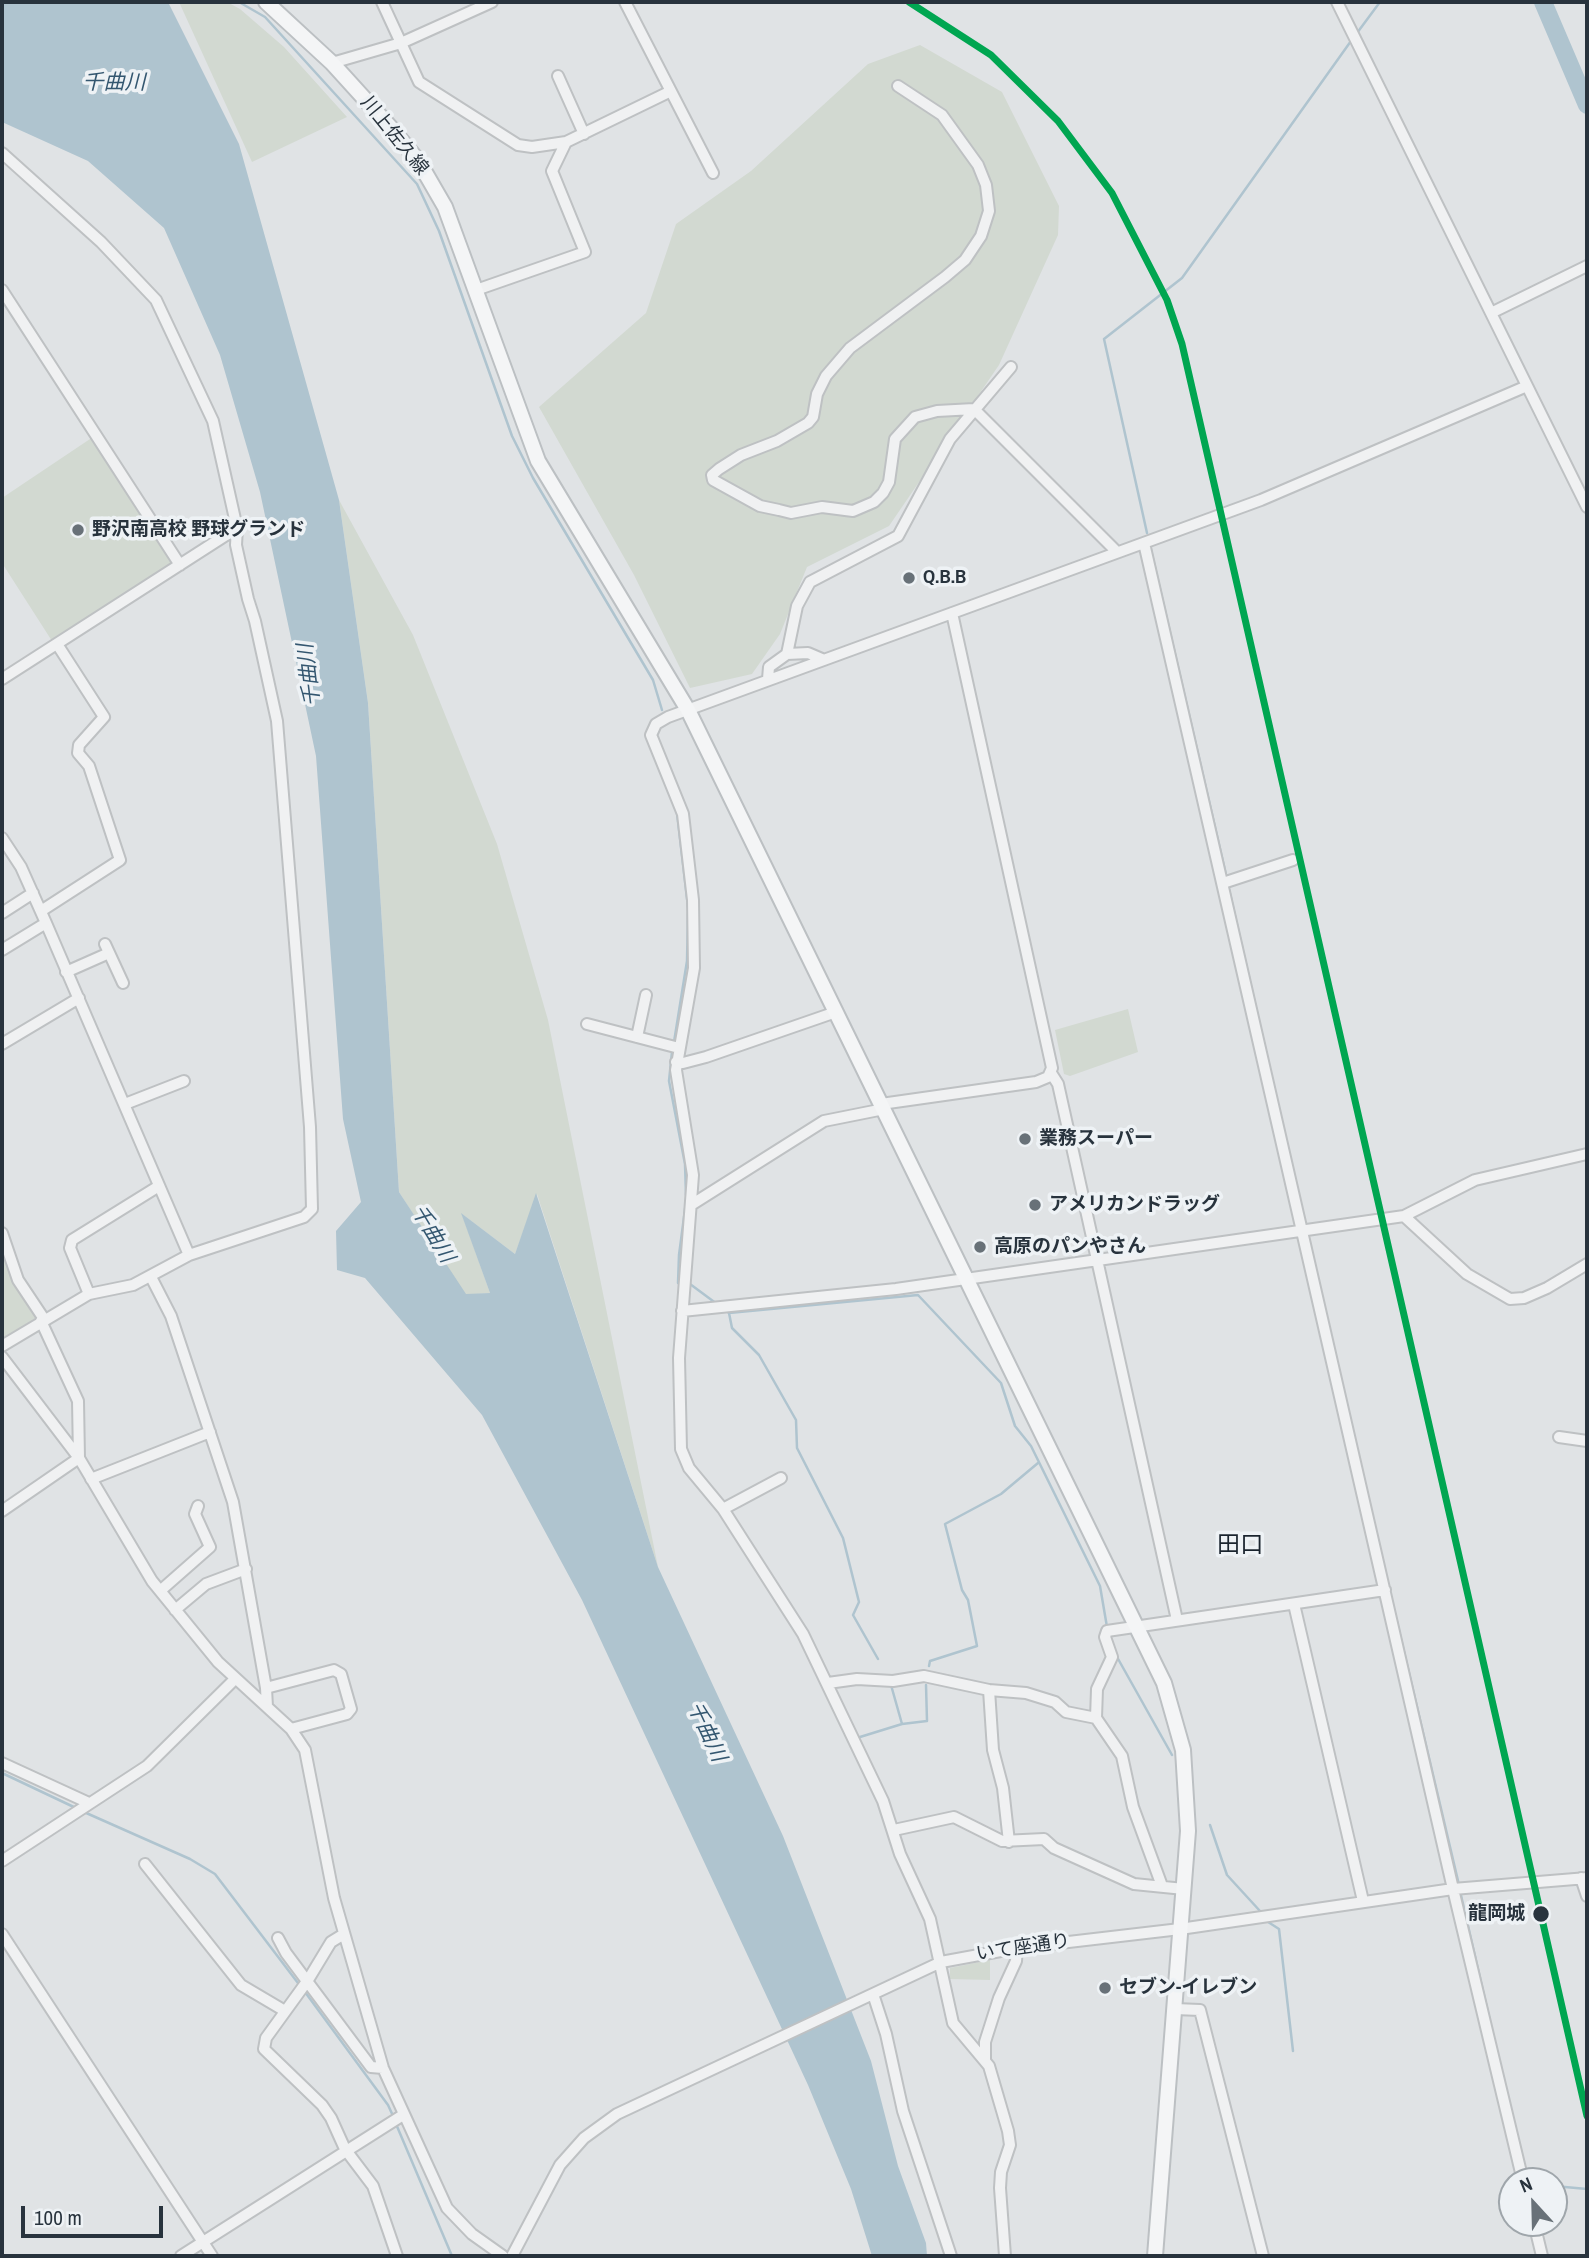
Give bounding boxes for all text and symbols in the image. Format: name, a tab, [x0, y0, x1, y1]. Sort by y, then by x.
water label: 千曲川	[83, 70, 145, 96]
street label: 川上佐久線	[355, 92, 433, 180]
place label: 野沢南高校 野球グランド	[92, 519, 305, 541]
marker: 野沢南高校 野球グランド	[70, 522, 86, 538]
place label: Q.B.B	[923, 567, 966, 589]
marker: Q.B.B	[901, 570, 917, 586]
water label: 千曲川	[294, 642, 326, 708]
place label: 業務スーパー	[1039, 1128, 1153, 1150]
marker: 業務スーパー	[1017, 1131, 1033, 1147]
place label: アメリカンドラッグ	[1049, 1194, 1220, 1216]
marker: アメリカンドラッグ	[1027, 1197, 1043, 1213]
water label: 千曲川	[405, 1201, 459, 1267]
place label: 高原のパンやさん	[994, 1236, 1146, 1258]
marker: 高原のパンやさん	[972, 1239, 988, 1255]
district label: 田口	[1217, 1532, 1263, 1560]
water label: 千曲川	[681, 1698, 731, 1766]
place label: 龍岡城	[1468, 1903, 1525, 1925]
marker: 龍岡城	[1531, 1904, 1551, 1924]
street label: いて座通り	[974, 1930, 1072, 1966]
place label: セブン-イレブン	[1119, 1977, 1257, 1999]
marker: セブン-イレブン	[1097, 1980, 1113, 1996]
north arrow	[1498, 2167, 1568, 2237]
text: N	[1516, 2170, 1536, 2199]
scale bar	[24, 2192, 166, 2236]
text: 100 m	[34, 2203, 82, 2232]

